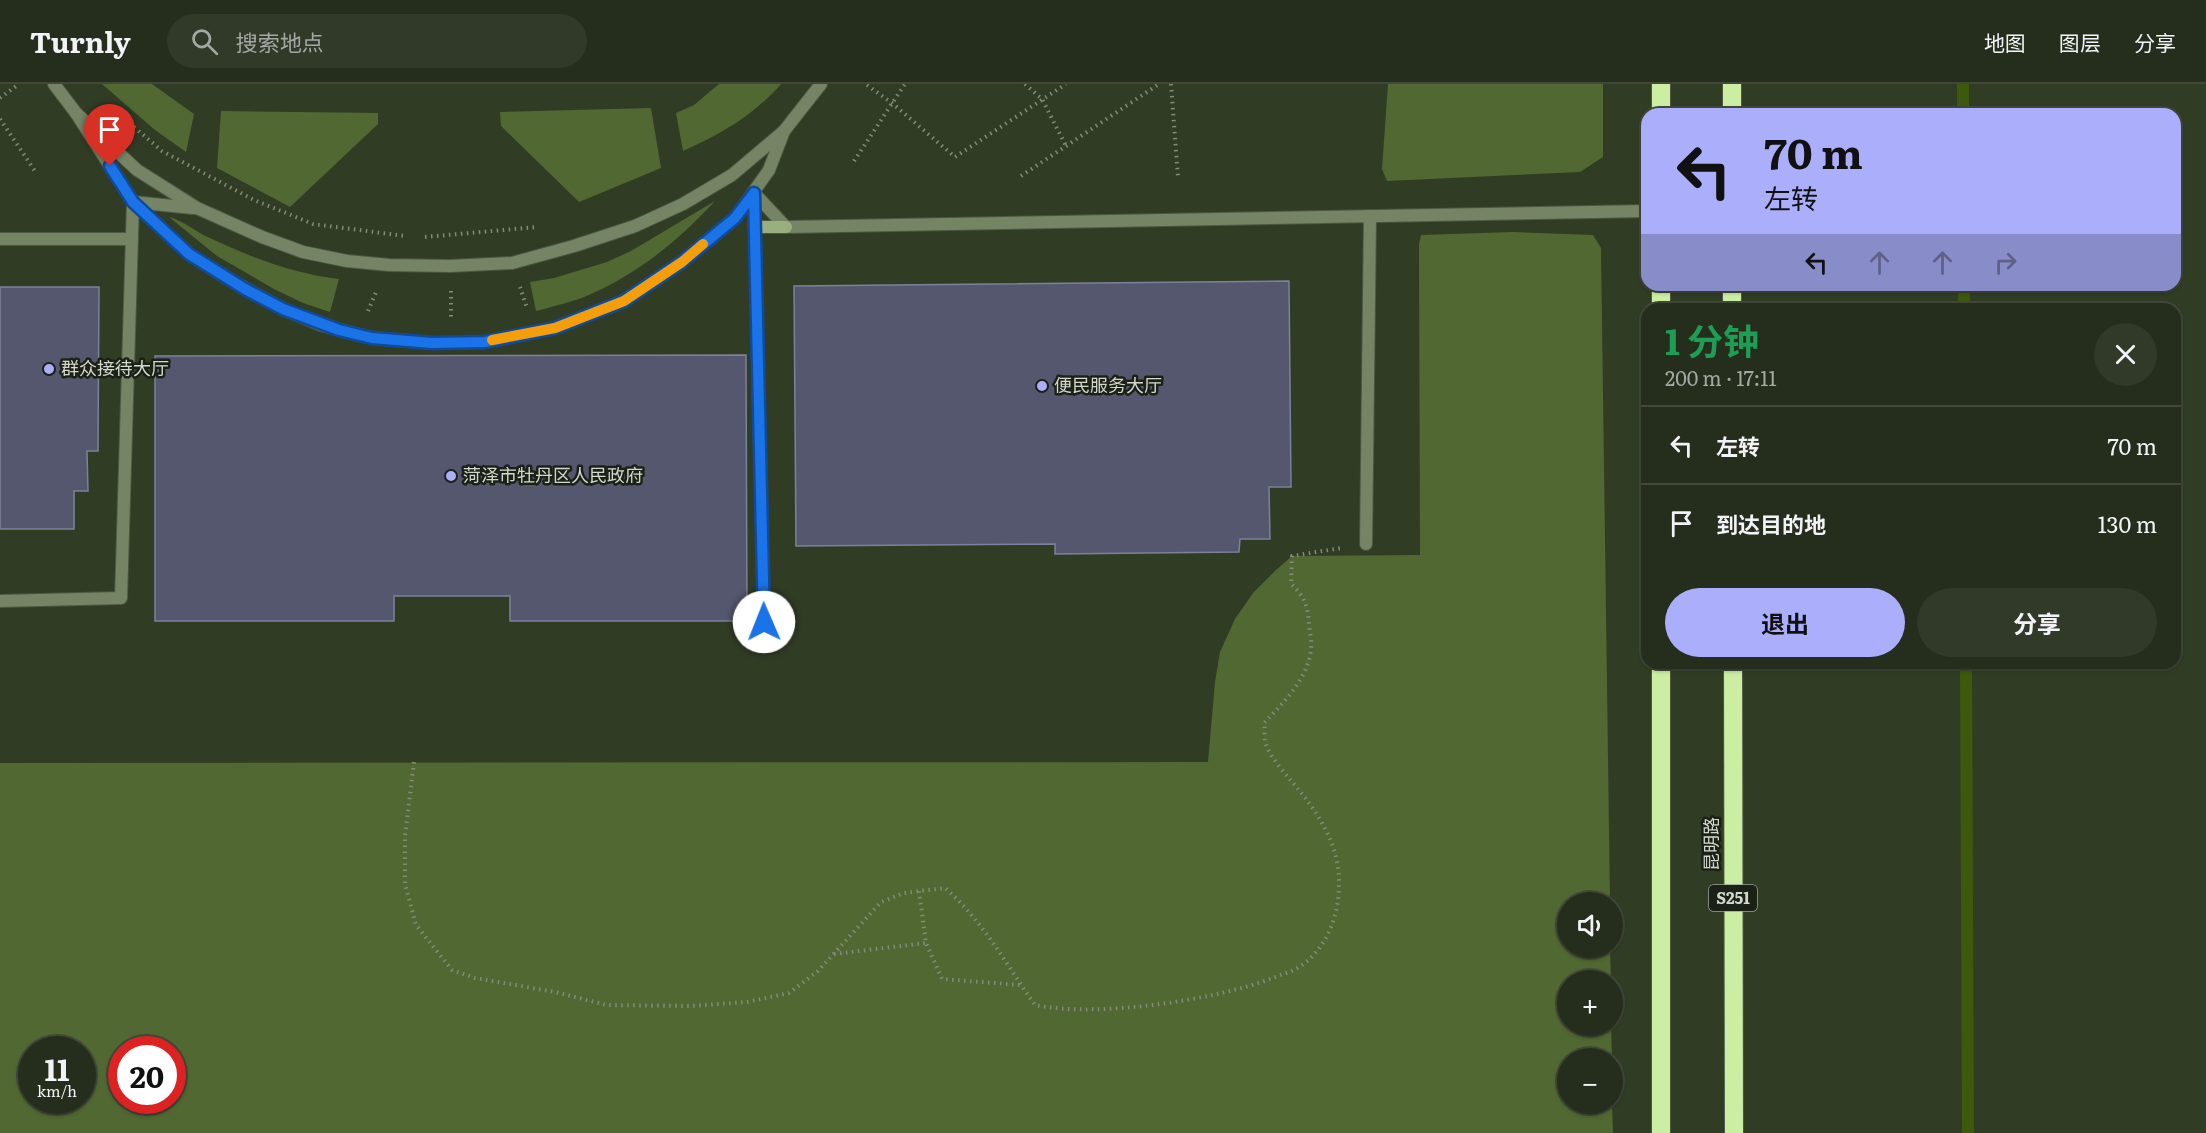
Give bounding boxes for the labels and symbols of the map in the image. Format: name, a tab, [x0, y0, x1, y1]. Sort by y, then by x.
pin	[84, 104, 135, 166]
place label: 群众接待大厅	[61, 354, 169, 381]
marker: 群众接待大厅	[42, 362, 56, 376]
place label: 便民服务大厅	[1054, 371, 1162, 398]
marker: 便民服务大厅	[1035, 379, 1049, 393]
place label: 菏泽市牡丹区人民政府	[463, 461, 643, 488]
marker: 菏泽市牡丹区人民政府	[444, 469, 458, 483]
position arrow	[732, 590, 796, 654]
street label: 昆明路	[1697, 817, 1724, 871]
road number: S251	[1709, 885, 1757, 911]
speed limit sign: 20	[108, 1036, 186, 1114]

